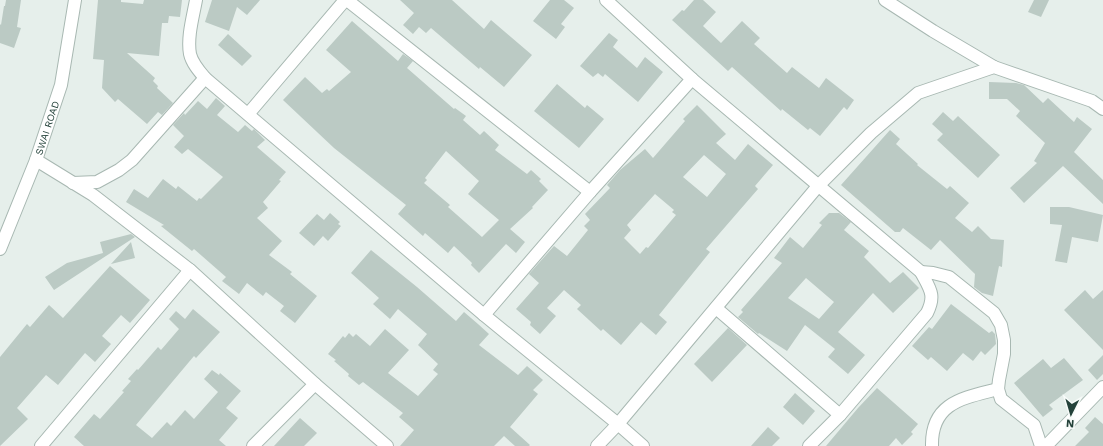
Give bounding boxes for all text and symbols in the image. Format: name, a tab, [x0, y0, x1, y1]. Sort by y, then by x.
street label: SWAI ROAD	[33, 99, 61, 156]
north arrow	[1051, 394, 1091, 434]
text: N	[1066, 417, 1075, 430]

